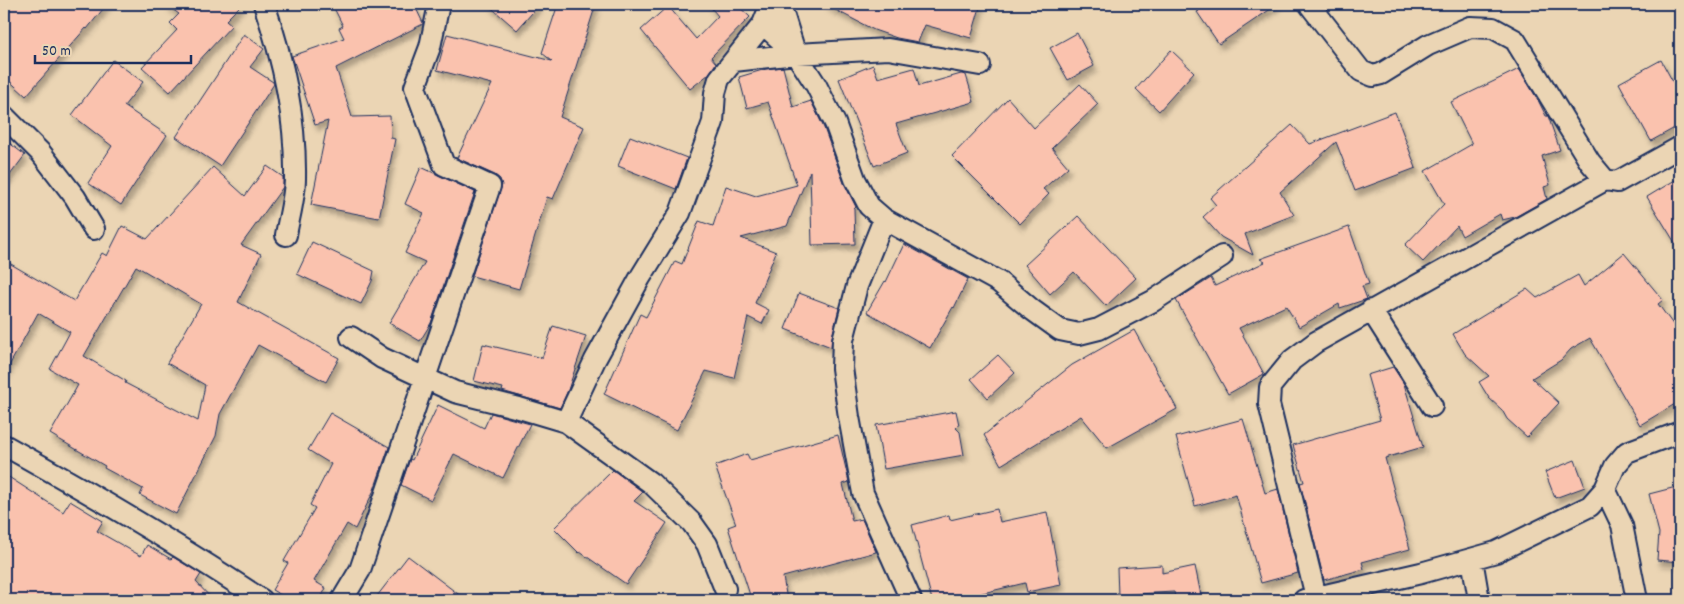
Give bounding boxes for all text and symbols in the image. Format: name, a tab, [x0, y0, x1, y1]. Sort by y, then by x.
scale bar	[35, 32, 191, 64]
text: 50 m	[42, 41, 71, 63]

